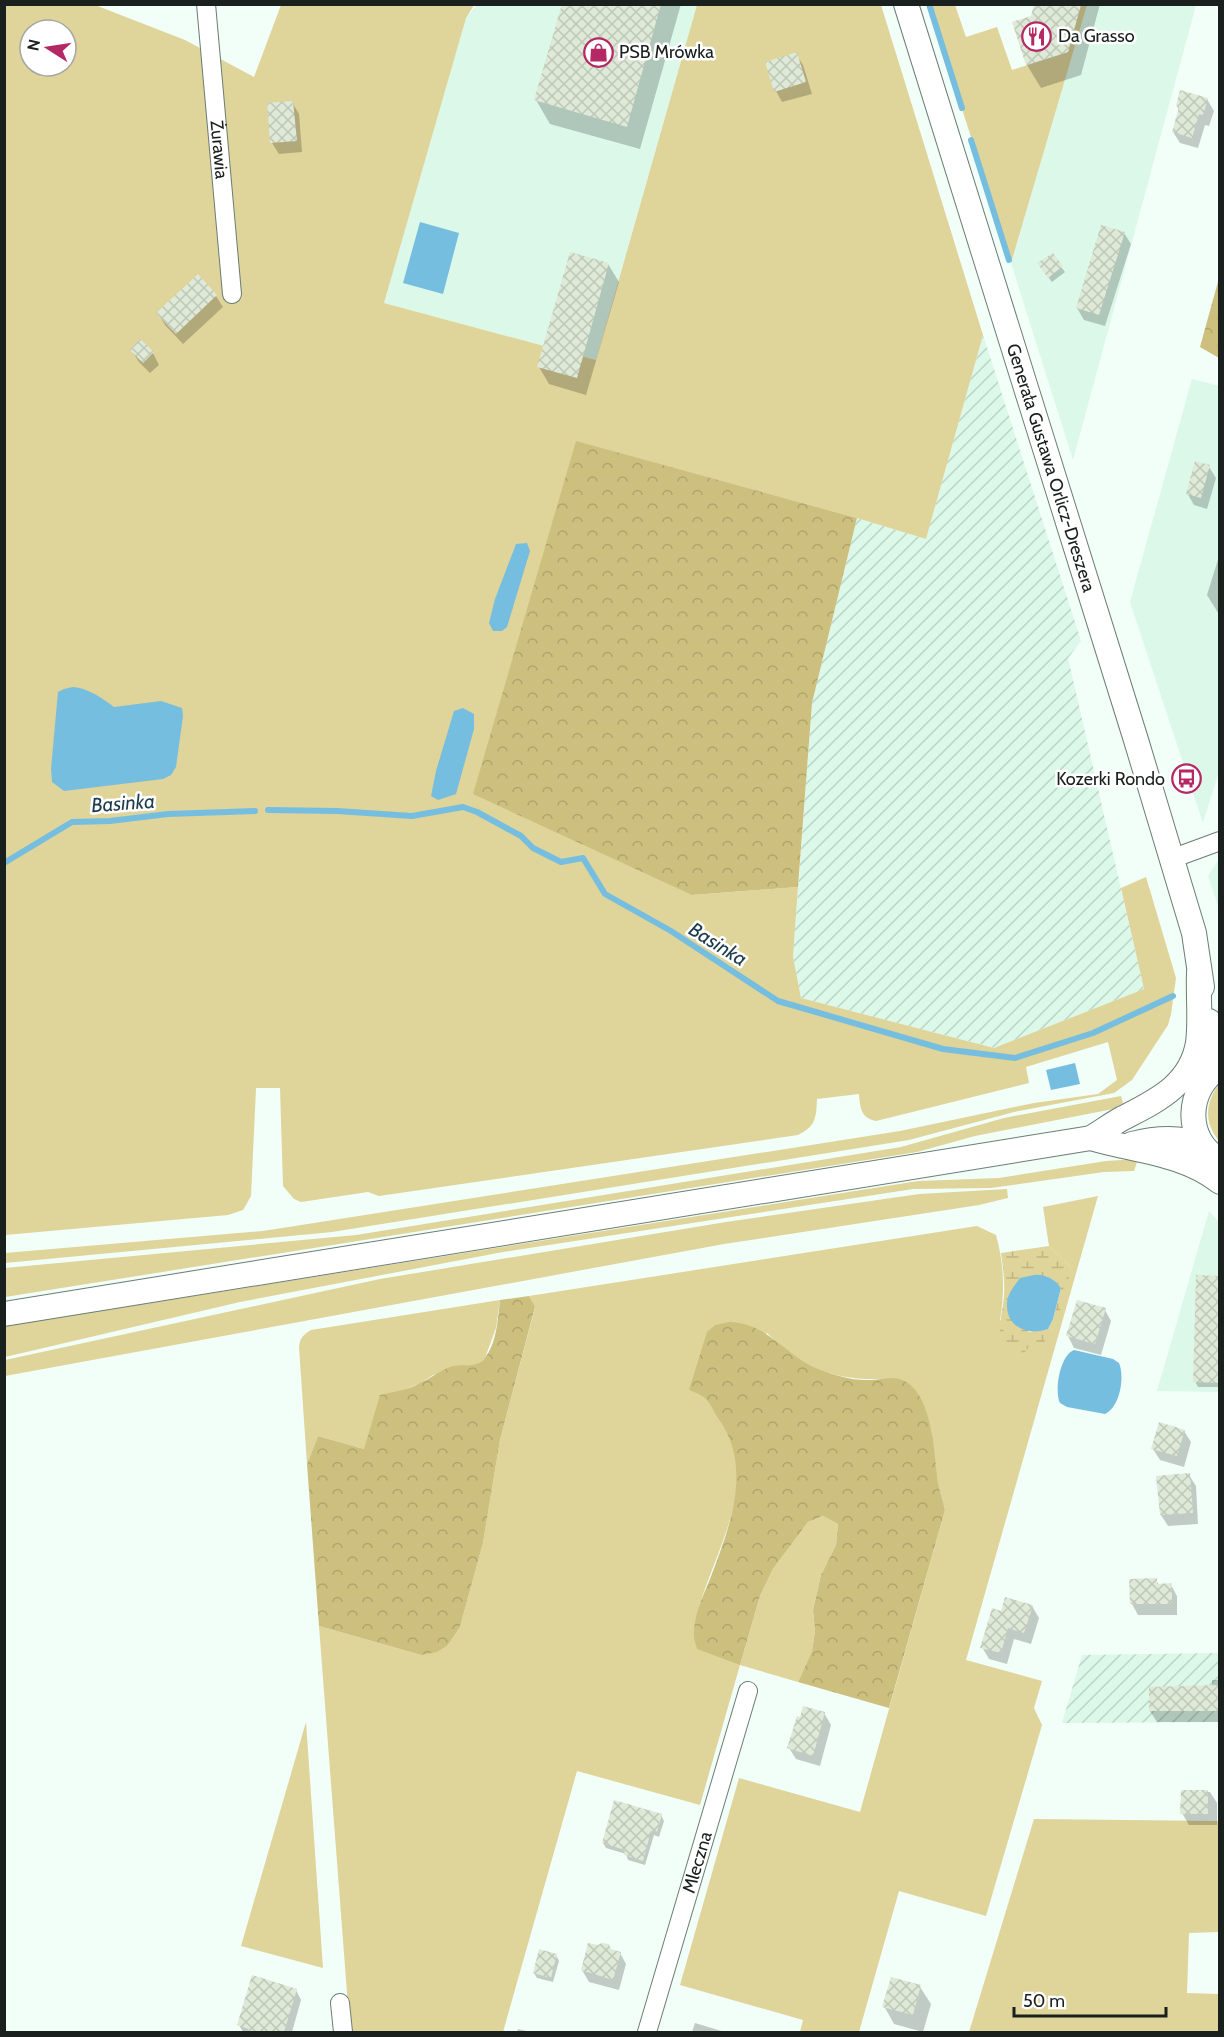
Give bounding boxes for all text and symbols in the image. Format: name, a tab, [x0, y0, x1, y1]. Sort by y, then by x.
north arrow	[18, 18, 78, 78]
restaurant icon: Da Grasso	[1021, 20, 1053, 52]
place label: Da Grasso	[1058, 25, 1135, 47]
shop icon: PSB Mrówka	[582, 36, 614, 68]
text: N	[23, 37, 44, 52]
place label: PSB Mrówka	[619, 41, 714, 63]
street label: Żurawia	[205, 119, 233, 180]
street label: Generała Gustawa Orlicz-Dreszera	[1002, 341, 1100, 595]
bus stop icon: Kozerki Rondo	[1170, 763, 1202, 795]
place label: Kozerki Rondo	[1056, 768, 1165, 790]
water label: Basinka	[90, 789, 156, 817]
water label: Basinka	[685, 917, 751, 971]
street label: Mleczna	[678, 1829, 717, 1896]
scale bar	[1014, 1980, 1166, 2018]
text: 50 m	[1023, 1990, 1065, 2012]

